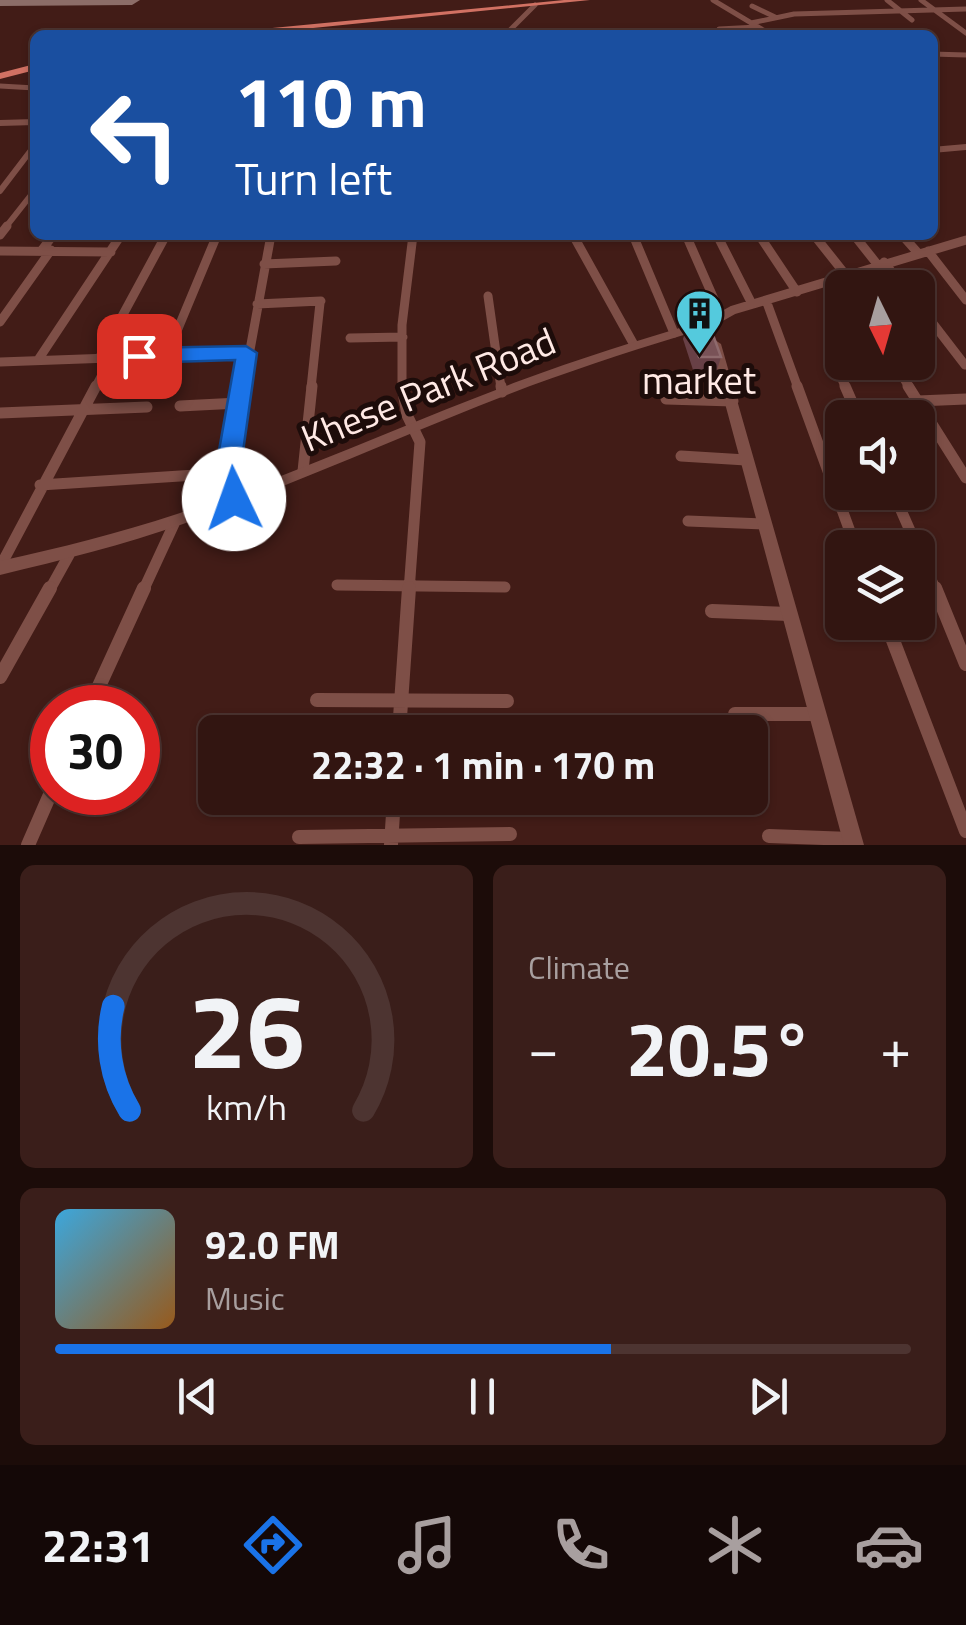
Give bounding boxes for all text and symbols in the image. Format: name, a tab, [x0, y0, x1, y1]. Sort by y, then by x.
text: 110 m	[235, 48, 427, 154]
icon: left	[70, 70, 200, 200]
text: Turn left	[235, 144, 392, 212]
north arrow	[825, 270, 935, 380]
map controls	[825, 270, 935, 640]
building icon: market	[673, 288, 725, 356]
street label: Khese Park Road	[292, 312, 564, 466]
pin	[97, 314, 182, 399]
icon: arrive	[112, 329, 167, 384]
place label: market	[642, 351, 756, 409]
button: sound	[825, 400, 935, 510]
position arrow	[182, 447, 286, 551]
button: layers	[825, 530, 935, 640]
speed limit sign: 30	[30, 685, 160, 815]
text: 22:32 · 1 min · 170 m	[311, 736, 655, 794]
text: Climate	[528, 943, 630, 991]
text: 26	[188, 950, 305, 1108]
text: 20.5°	[626, 991, 813, 1105]
text: −	[528, 1006, 559, 1089]
text: +	[880, 1006, 911, 1089]
text: km/h	[206, 1079, 287, 1134]
text: 92.0 FM	[205, 1216, 340, 1274]
text: Music	[205, 1274, 285, 1322]
icon: previous	[170, 1369, 225, 1424]
icon: pause	[455, 1369, 510, 1424]
icon: next	[741, 1369, 796, 1424]
icon: directions	[238, 1510, 308, 1580]
icon: music	[392, 1510, 462, 1580]
icon: phone	[546, 1510, 616, 1580]
icon: climate	[700, 1510, 770, 1580]
icon: car	[854, 1510, 924, 1580]
text: 22:31	[42, 1511, 154, 1579]

